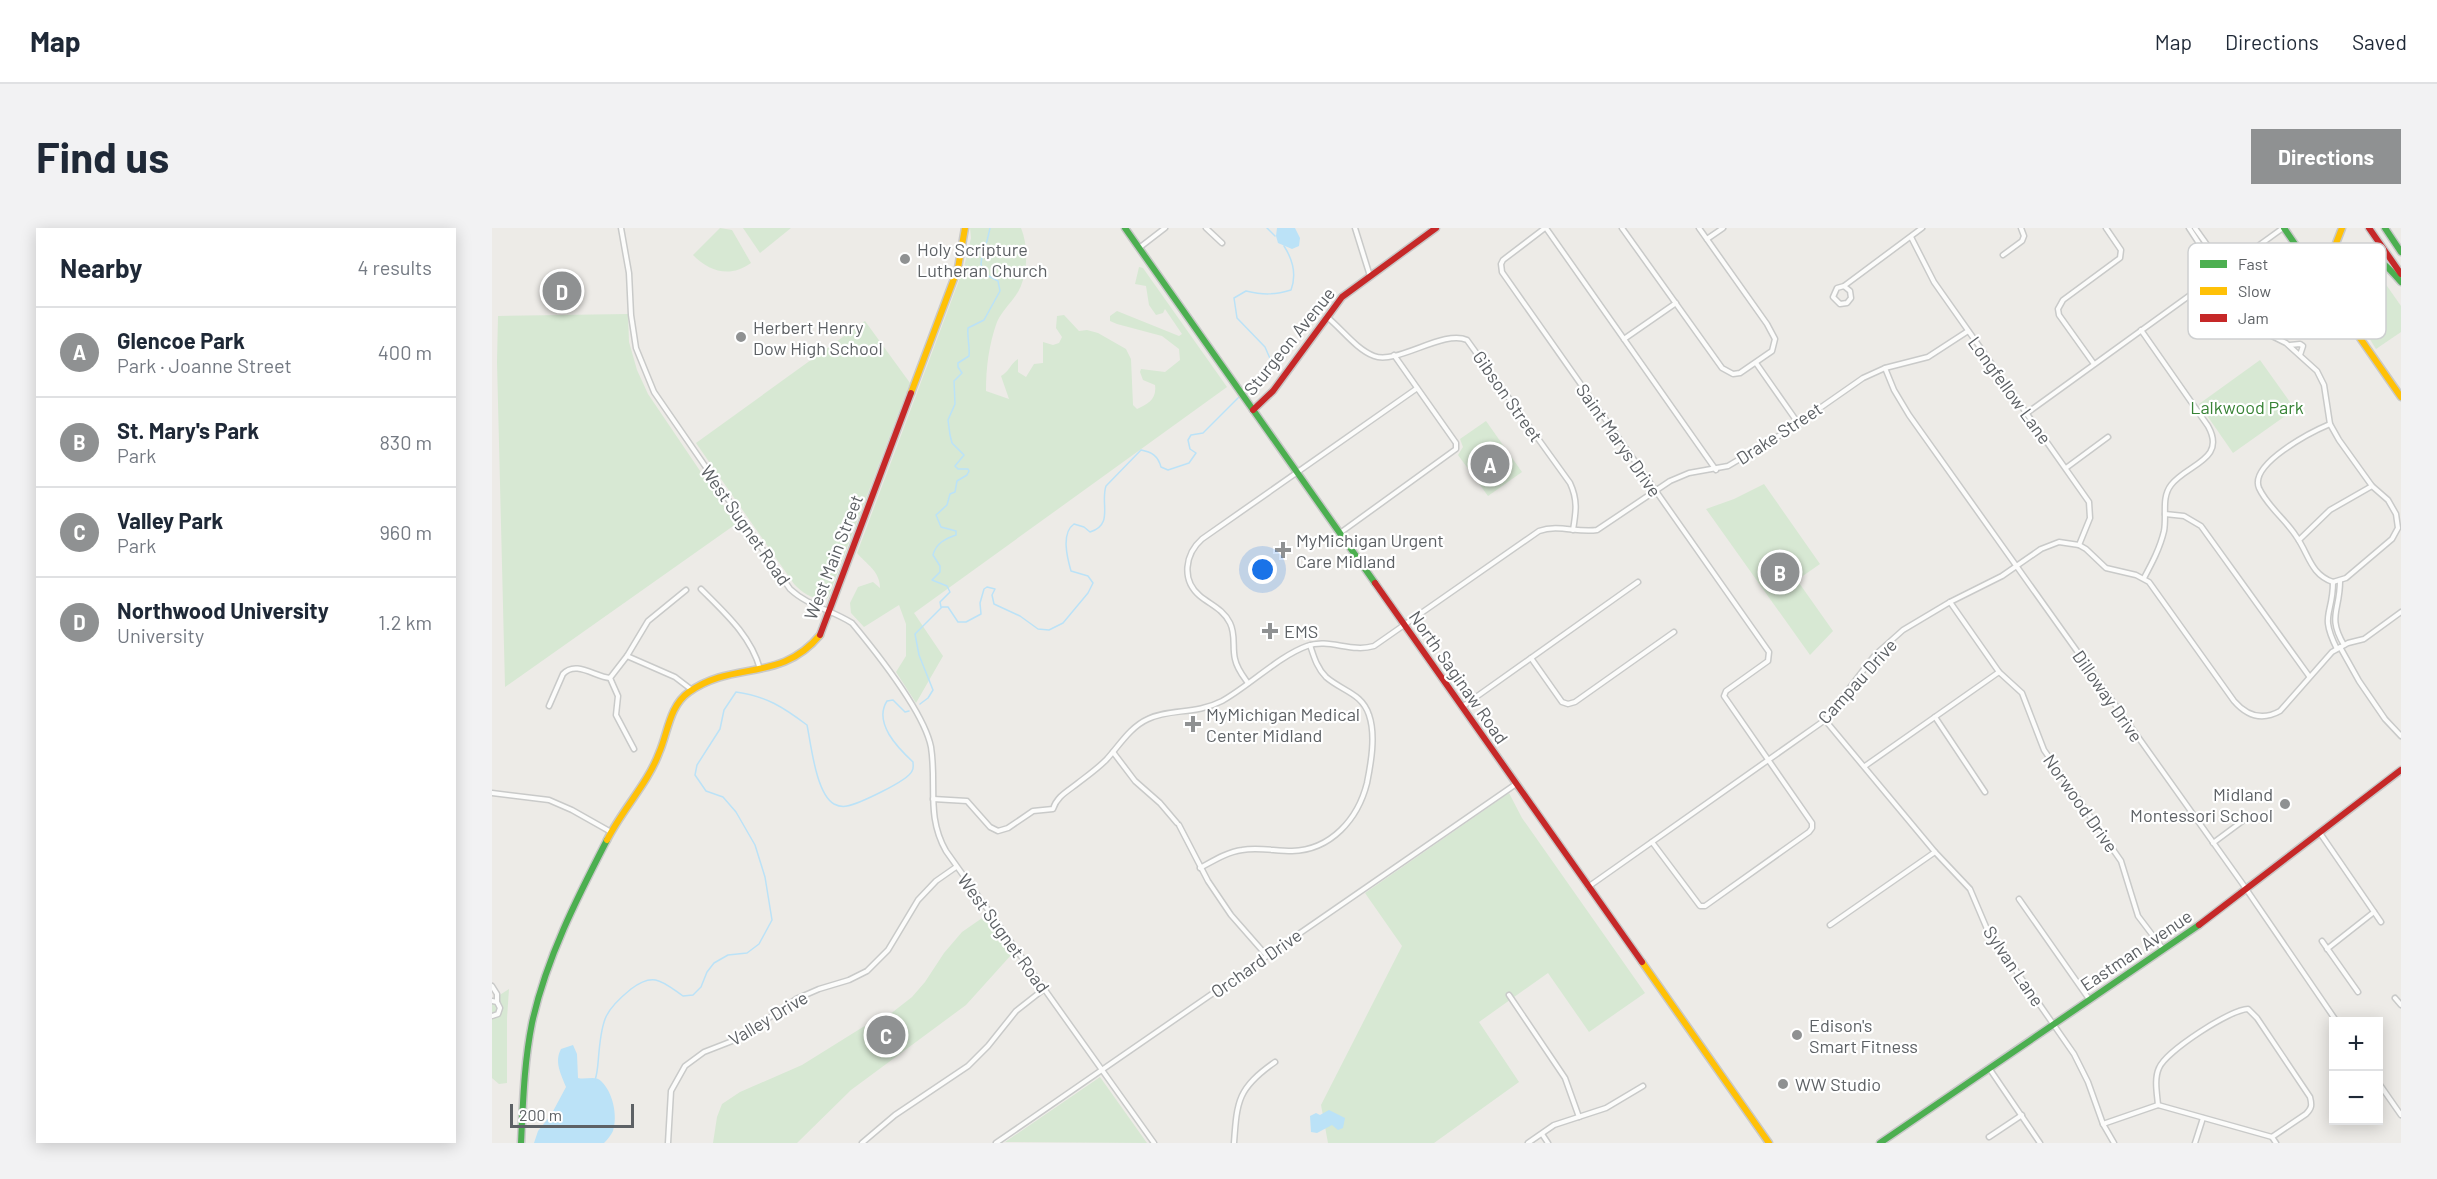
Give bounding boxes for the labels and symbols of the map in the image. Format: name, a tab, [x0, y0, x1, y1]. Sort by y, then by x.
place label: Holy Scripture Lutheran Church	[917, 238, 1047, 281]
legend	[2188, 243, 2386, 339]
marker: Holy Scripture Lutheran Church	[898, 252, 912, 266]
text: Fast	[2238, 254, 2268, 273]
pin: D	[542, 268, 582, 314]
text: Slow	[2238, 281, 2271, 300]
street label: Sturgeon Avenue	[1239, 283, 1339, 399]
text: Jam	[2238, 308, 2269, 327]
place label: Herbert Henry Dow High School	[753, 316, 883, 359]
marker: Herbert Henry Dow High School	[734, 330, 748, 344]
street label: Longfellow Lane	[1964, 332, 2056, 448]
street label: Gibson Street	[1468, 346, 1548, 446]
street label: Saint Marys Drive	[1572, 379, 1666, 501]
park label: Lalkwood Park	[2190, 396, 2304, 418]
street label: Drake Street	[1732, 397, 1826, 469]
pin: A	[1470, 442, 1510, 486]
street label: West Sugnet Road	[696, 461, 796, 589]
street label: West Main Street	[799, 491, 867, 623]
place label: MyMichigan Urgent Care Midland	[1296, 529, 1444, 572]
marker: MyMichigan Urgent Care Midland	[1274, 541, 1292, 559]
pin: B	[1760, 550, 1800, 594]
your location	[1248, 555, 1277, 584]
street label: North Saginaw Road	[1405, 606, 1513, 748]
place label: EMS	[1284, 620, 1318, 642]
marker: EMS	[1261, 622, 1279, 640]
street label: Campau Drive	[1813, 634, 1901, 728]
street label: Dilloway Drive	[2068, 646, 2148, 746]
place label: MyMichigan Medical Center Midland	[1206, 703, 1360, 746]
marker: MyMichigan Medical Center Midland	[1184, 715, 1202, 733]
street label: Norwood Drive	[2039, 750, 2123, 856]
place label: Midland Montessori School	[2130, 783, 2273, 826]
marker: Midland Montessori School	[2278, 797, 2292, 811]
street label: West Sugnet Road	[953, 869, 1055, 997]
street label: Eastman Avenue	[2076, 905, 2196, 995]
street label: Sylvan Lane	[1979, 922, 2049, 1010]
street label: Orchard Drive	[1206, 924, 1306, 1002]
street label: Valley Drive	[724, 986, 812, 1050]
pin: C	[866, 1012, 906, 1058]
place label: Edison's Smart Fitness	[1809, 1014, 1918, 1057]
marker: Edison's Smart Fitness	[1790, 1028, 1804, 1042]
place label: WW Studio	[1795, 1073, 1881, 1095]
marker: WW Studio	[1776, 1077, 1790, 1091]
scale bar	[510, 1101, 634, 1128]

